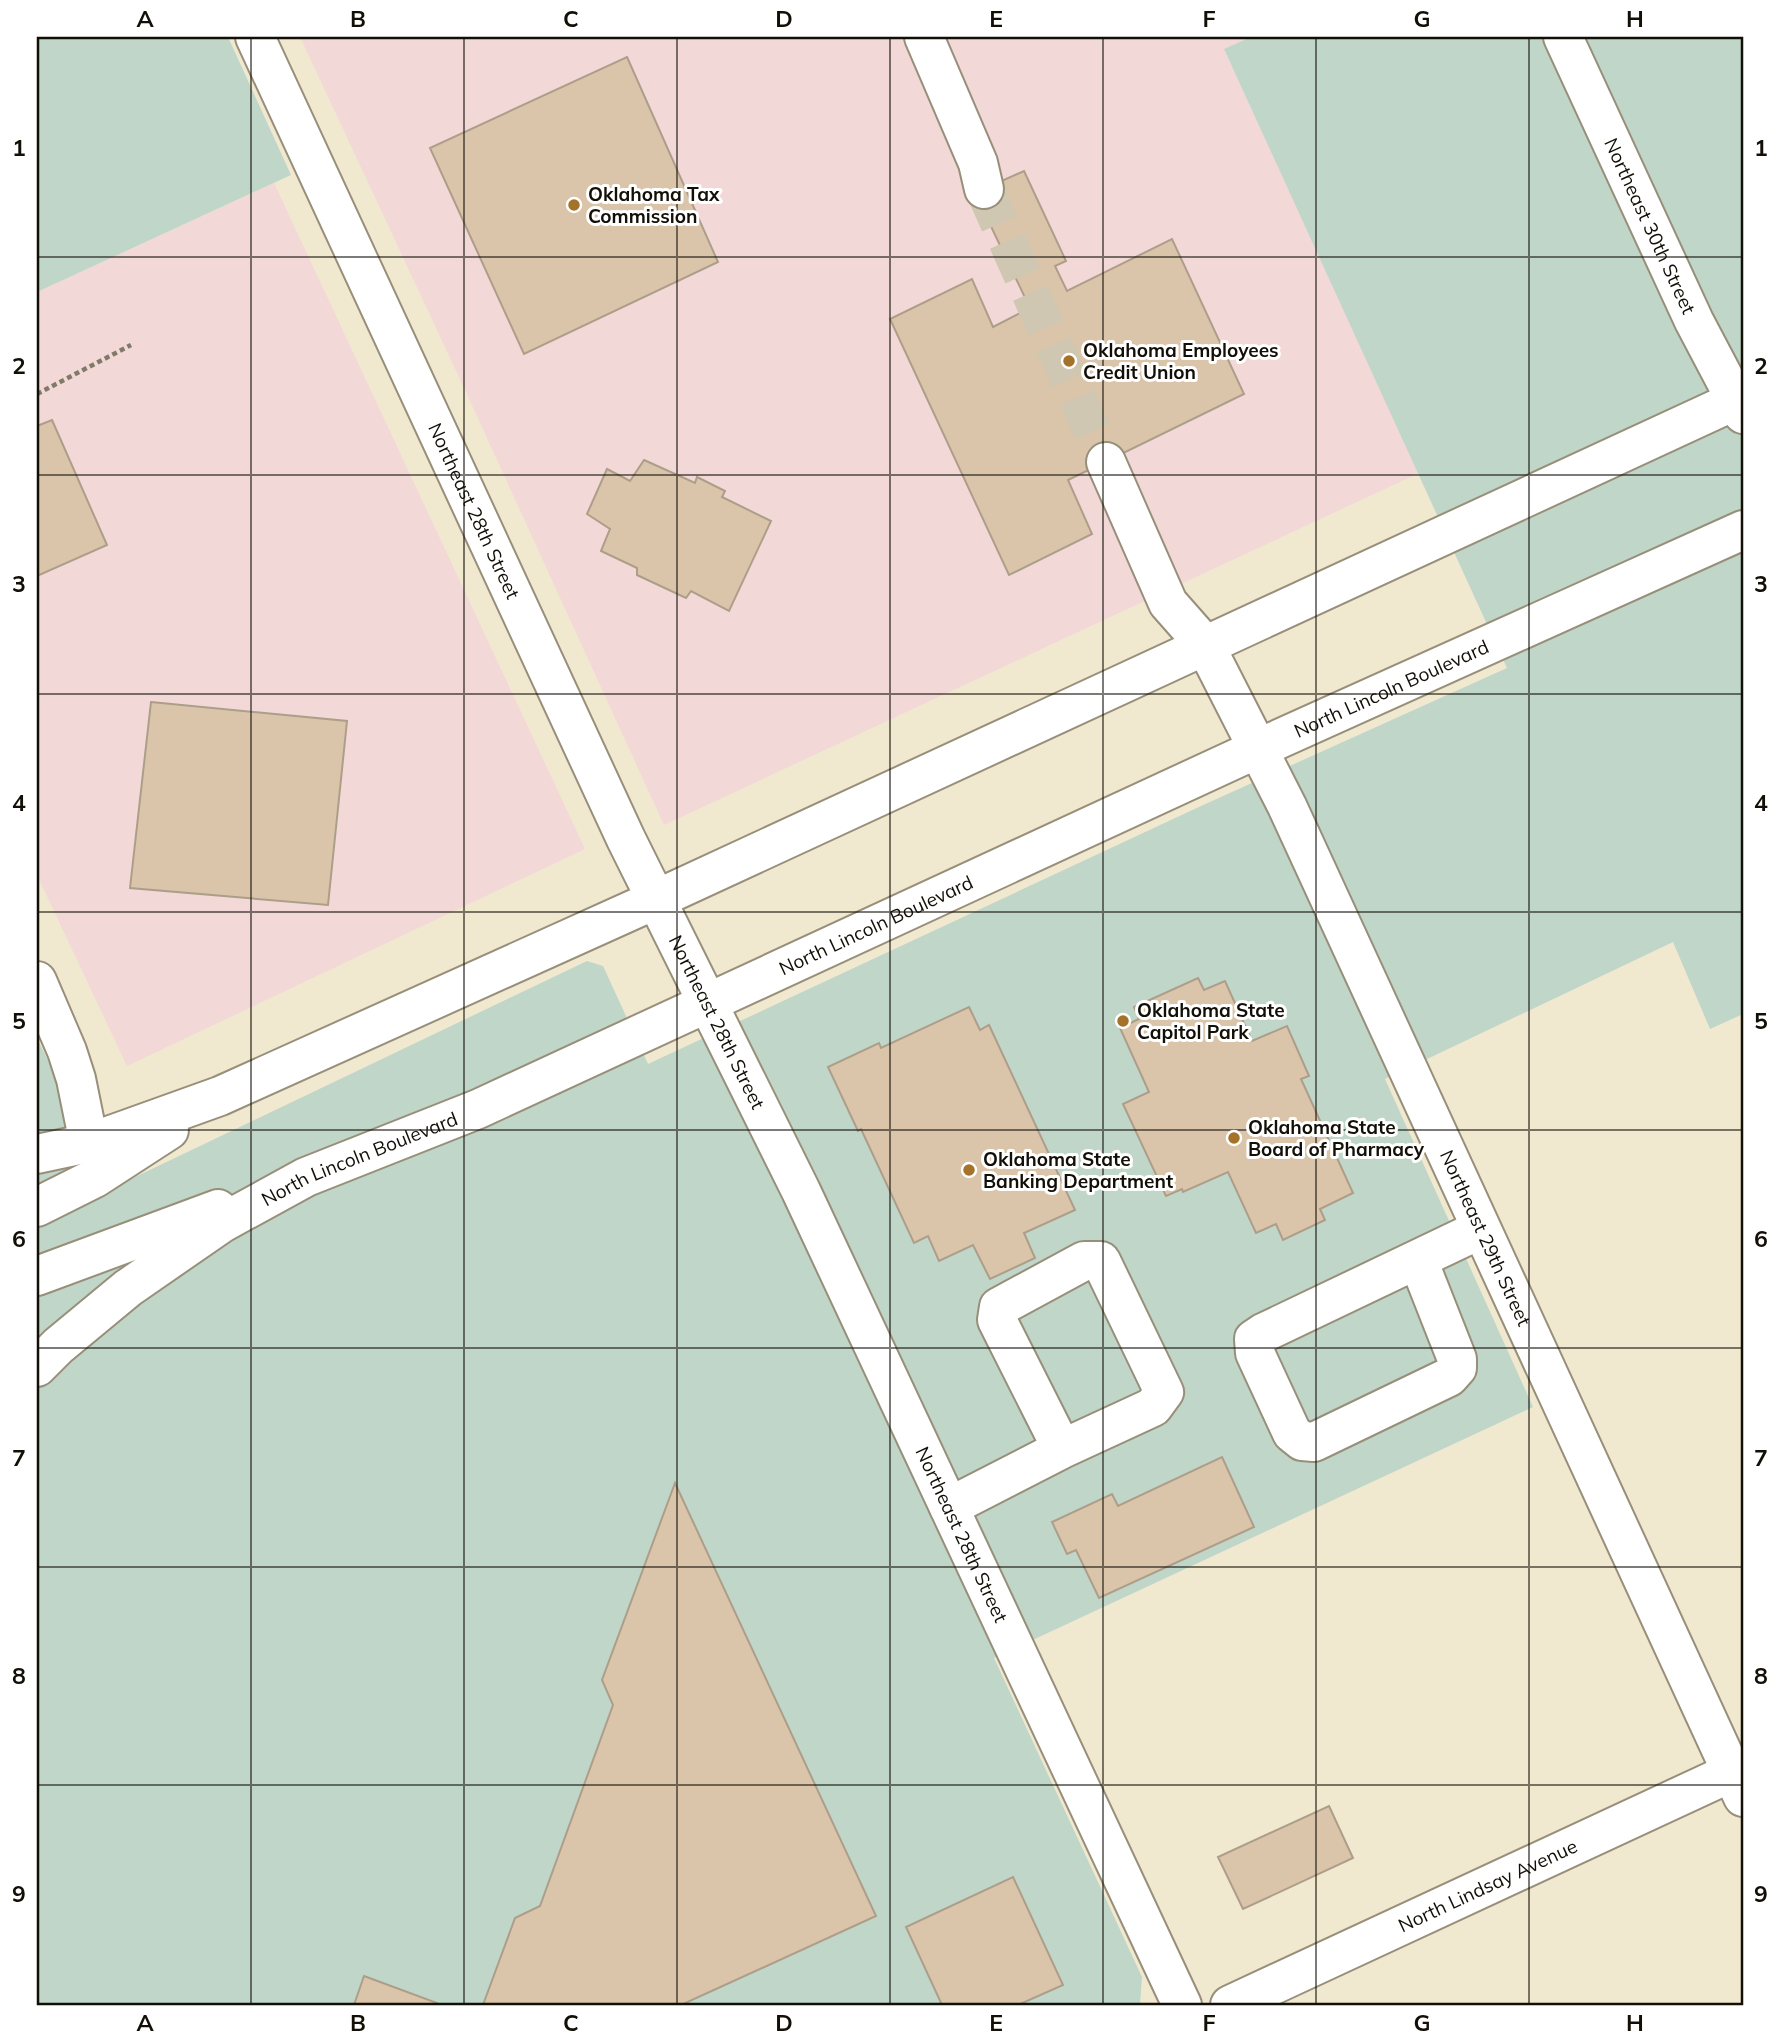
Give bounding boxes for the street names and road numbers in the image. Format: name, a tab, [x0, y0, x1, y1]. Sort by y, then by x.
street label: Northeast 30th Street	[1599, 134, 1701, 318]
street label: Northeast 28th Street	[423, 419, 525, 603]
street label: North Lincoln Boulevard	[1290, 634, 1492, 743]
street label: North Lincoln Boulevard	[775, 870, 977, 980]
street label: Northeast 28th Street	[664, 931, 770, 1113]
street label: North Lincoln Boulevard	[257, 1106, 461, 1211]
street label: Northeast 29th Street	[1435, 1146, 1537, 1330]
street label: Northeast 28th Street	[910, 1443, 1013, 1626]
street label: North Lindsay Avenue	[1394, 1834, 1581, 1937]

